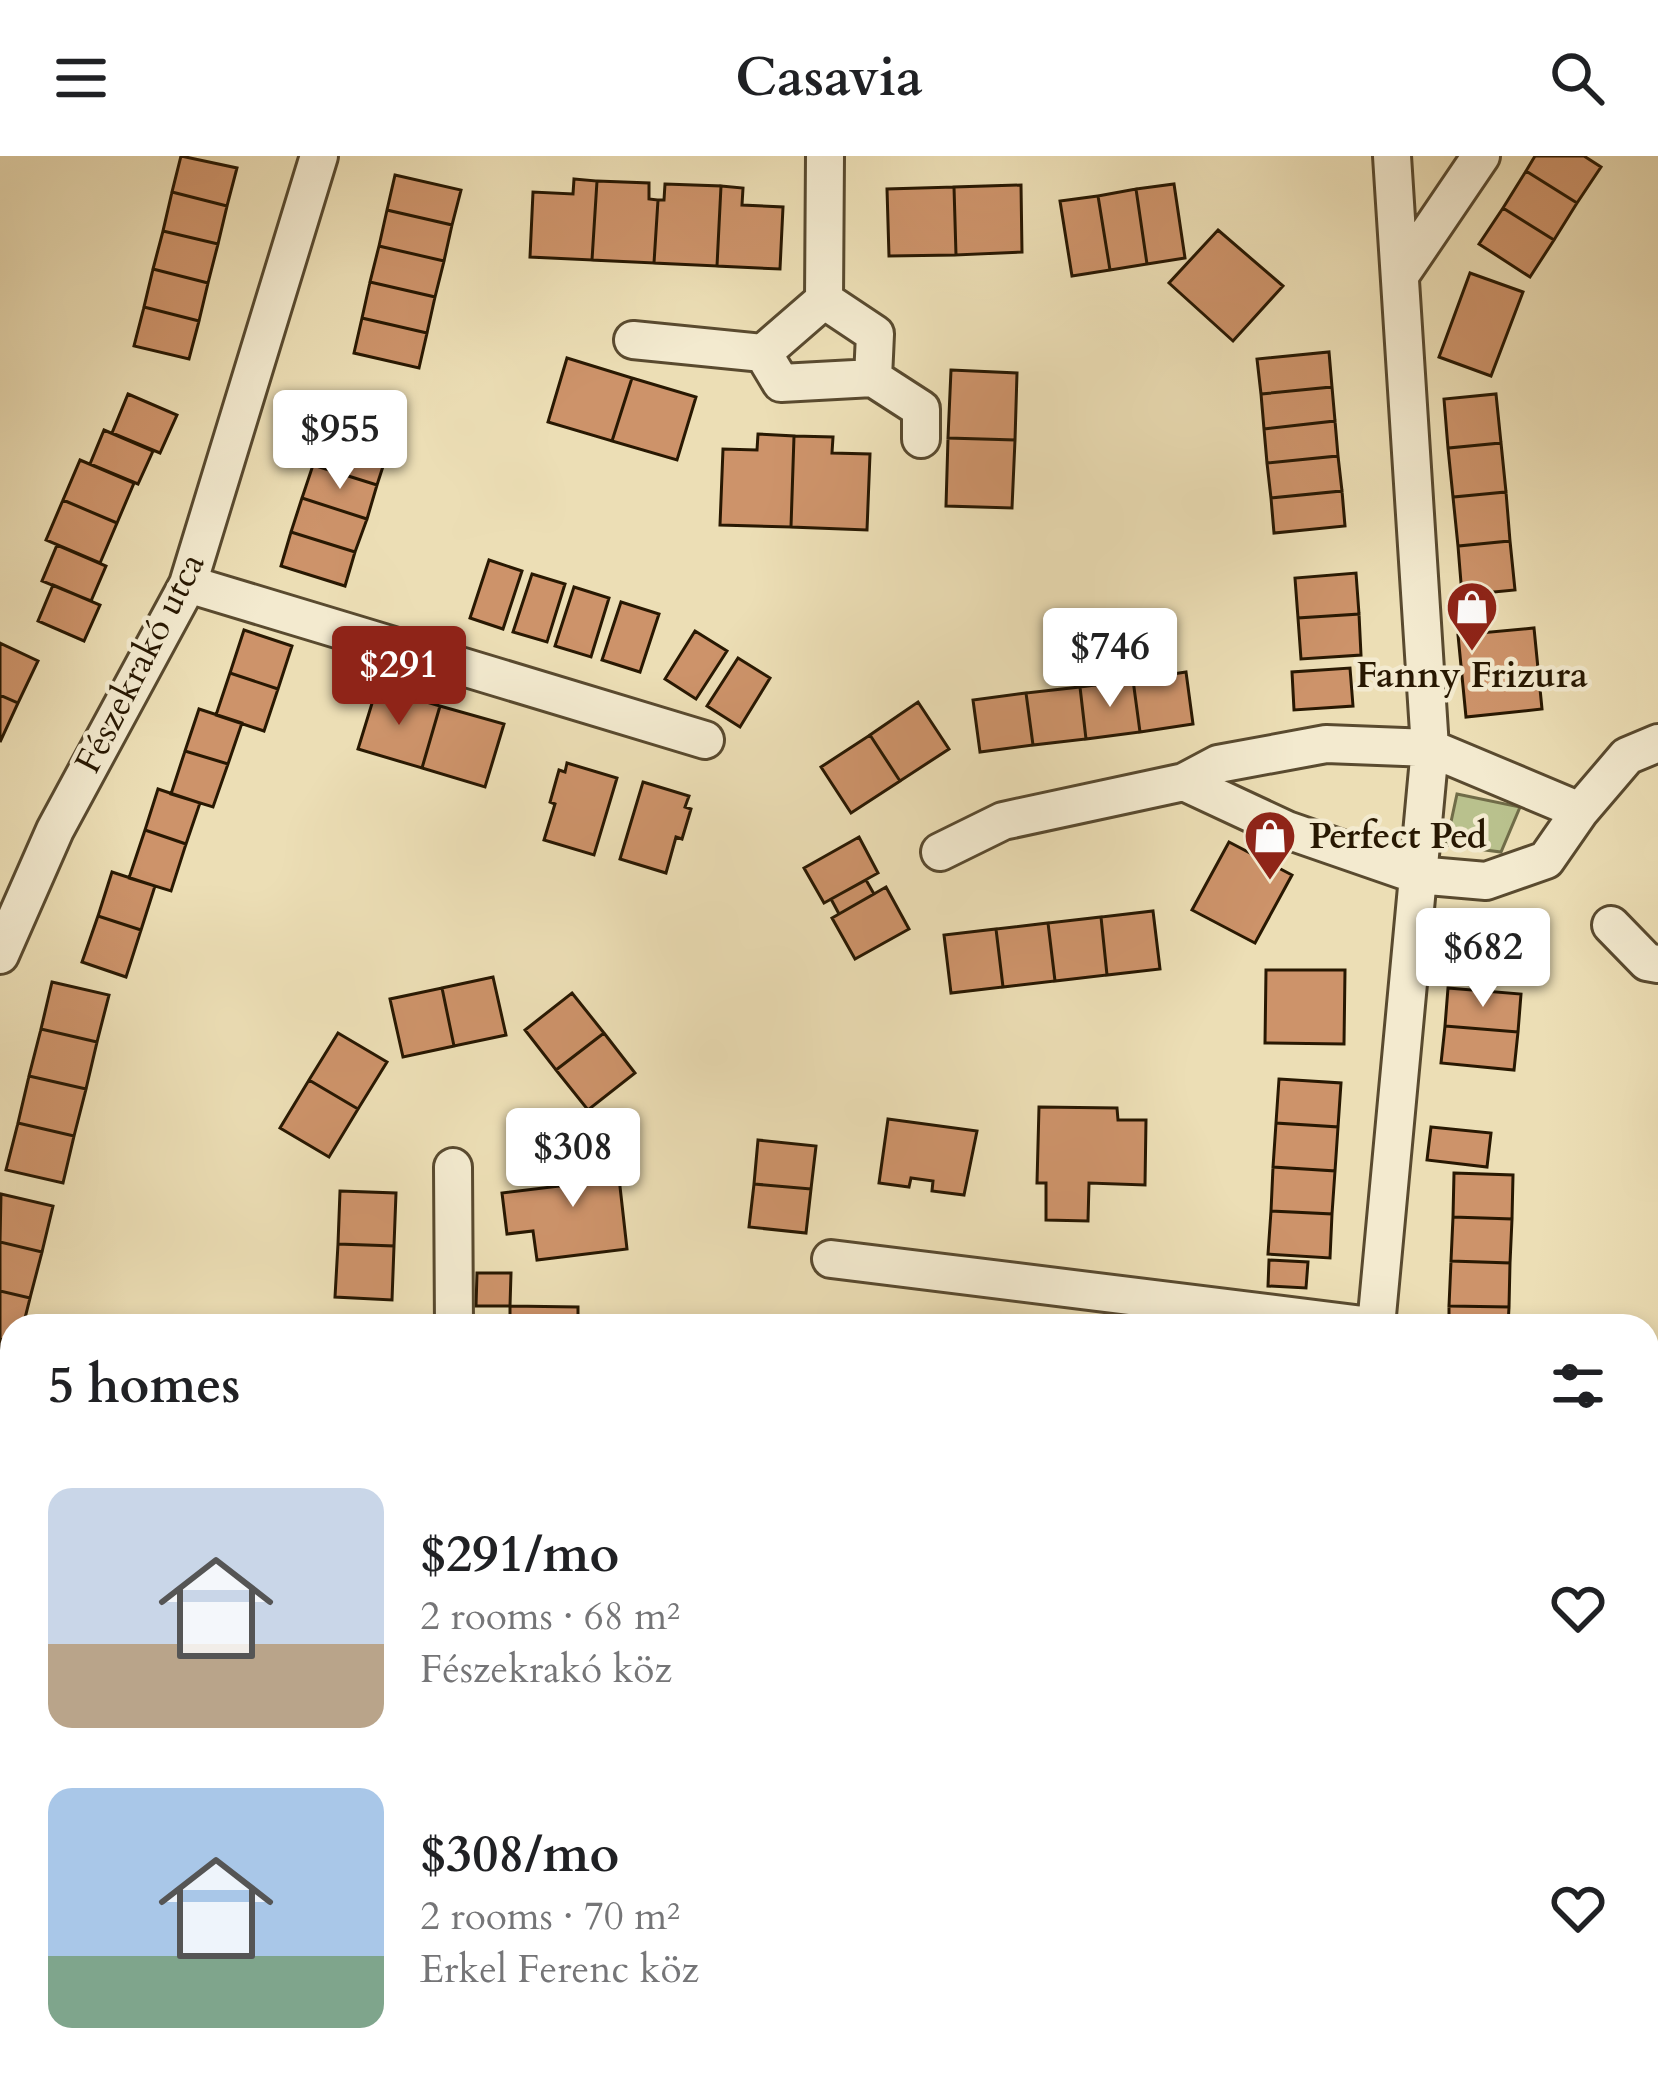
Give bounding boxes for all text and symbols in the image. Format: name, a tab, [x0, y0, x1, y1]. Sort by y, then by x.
text: Casavia	[735, 42, 923, 115]
icon: menu	[48, 45, 114, 111]
icon: search	[1544, 45, 1610, 111]
pin: $955	[269, 390, 411, 492]
text: $955	[300, 402, 380, 455]
street label: Fészekrakó utca	[64, 544, 217, 781]
shop icon: Fanny Frizura	[1444, 579, 1500, 653]
pin: $746	[1039, 608, 1181, 710]
text: $746	[1070, 620, 1150, 673]
pin: $291	[328, 626, 470, 728]
text: $291	[359, 638, 439, 691]
place label: Fanny Frizura	[1356, 651, 1588, 700]
shop icon: Perfect Ped	[1242, 808, 1298, 882]
place label: Perfect Ped	[1309, 812, 1488, 861]
pin: $682	[1412, 908, 1554, 1010]
text: $682	[1443, 920, 1523, 973]
pin: $308	[502, 1108, 644, 1210]
text: $308	[533, 1120, 613, 1173]
text: 5 homes	[48, 1351, 240, 1421]
icon: filters	[1545, 1353, 1611, 1419]
text: $291/mo	[420, 1520, 619, 1590]
icon: home	[144, 1536, 288, 1680]
icon: heart	[1545, 1575, 1611, 1641]
text: 2 rooms · 68 m²	[420, 1590, 680, 1643]
text: Fészekrakó köz	[420, 1643, 672, 1696]
text: $308/mo	[420, 1820, 619, 1890]
icon: home	[144, 1836, 288, 1980]
icon: heart	[1545, 1875, 1611, 1941]
text: 2 rooms · 70 m²	[420, 1890, 680, 1943]
text: Erkel Ferenc köz	[420, 1943, 699, 1996]

